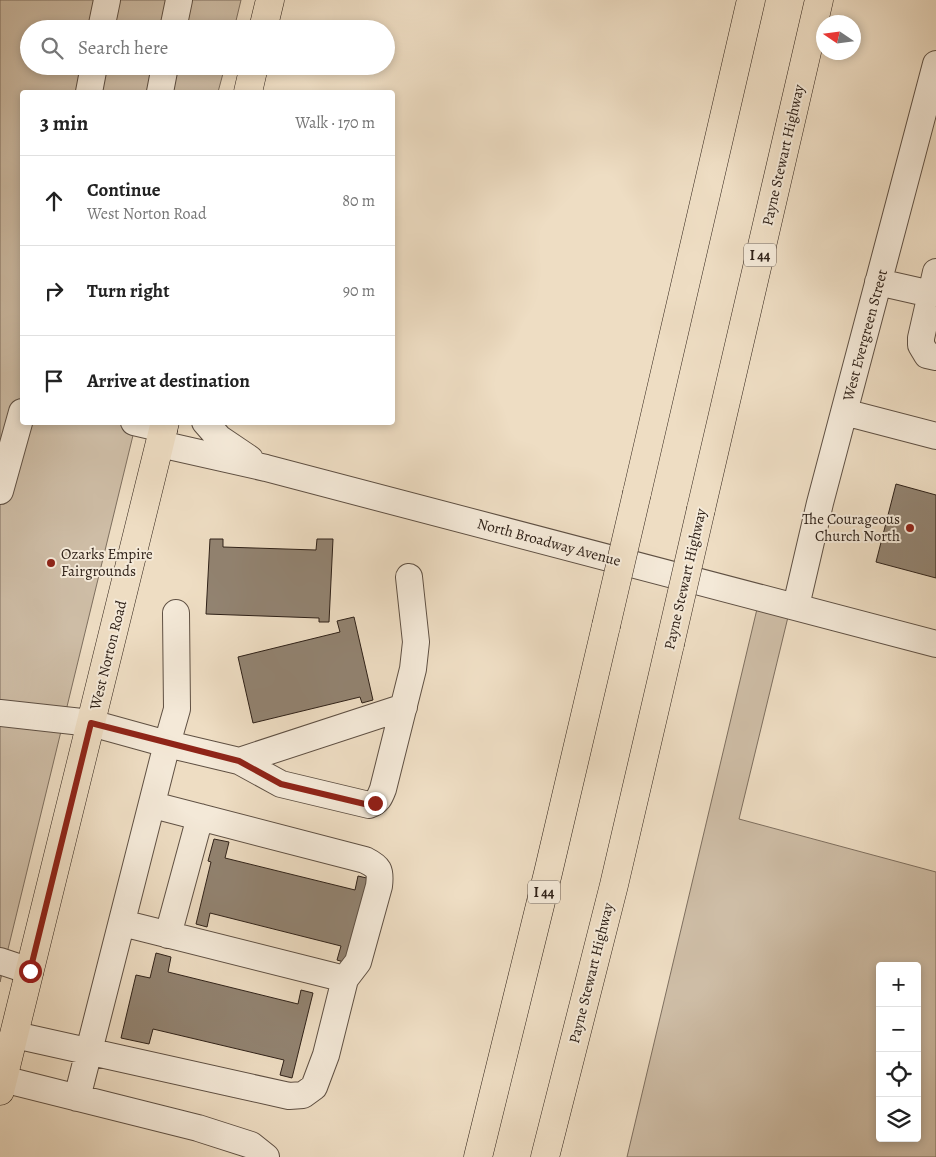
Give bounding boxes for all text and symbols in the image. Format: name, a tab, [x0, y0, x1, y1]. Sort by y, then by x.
north arrow	[816, 15, 861, 60]
search box	[20, 20, 395, 75]
icon: search	[38, 34, 66, 62]
text: Search here	[78, 35, 168, 61]
street label: Payne Stewart Highway	[757, 82, 809, 228]
text: 3 min	[40, 109, 88, 137]
text: Walk · 170 m	[295, 112, 375, 134]
text: Continue	[87, 177, 161, 203]
icon: ahead	[40, 187, 68, 215]
text: 80 m	[342, 190, 375, 212]
text: West Norton Road	[87, 203, 207, 225]
road number: I 44	[744, 244, 776, 266]
street label: West Evergreen Street	[838, 267, 892, 404]
icon: right	[40, 277, 68, 305]
text: Turn right	[87, 278, 169, 304]
text: 90 m	[343, 280, 375, 302]
icon: arrive	[40, 367, 68, 395]
text: Arrive at destination	[87, 368, 250, 394]
street label: Payne Stewart Highway	[659, 506, 711, 652]
place label: The Courageous Church North	[802, 509, 900, 546]
street label: North Broadway Avenue	[475, 513, 623, 571]
marker: The Courageous Church North	[904, 522, 916, 534]
place label: Ozarks Empire Fairgrounds	[61, 544, 153, 581]
marker: Ozarks Empire Fairgrounds	[45, 557, 57, 569]
street label: West Norton Road	[84, 597, 131, 713]
route end	[364, 792, 387, 815]
road number: I 44	[528, 880, 560, 904]
street label: Payne Stewart Highway	[564, 900, 618, 1045]
route start	[19, 960, 42, 983]
map controls	[876, 962, 921, 1142]
button: +	[876, 962, 921, 1007]
button: −	[876, 1007, 921, 1052]
button: locate	[876, 1052, 921, 1097]
button: layers	[876, 1097, 921, 1142]

